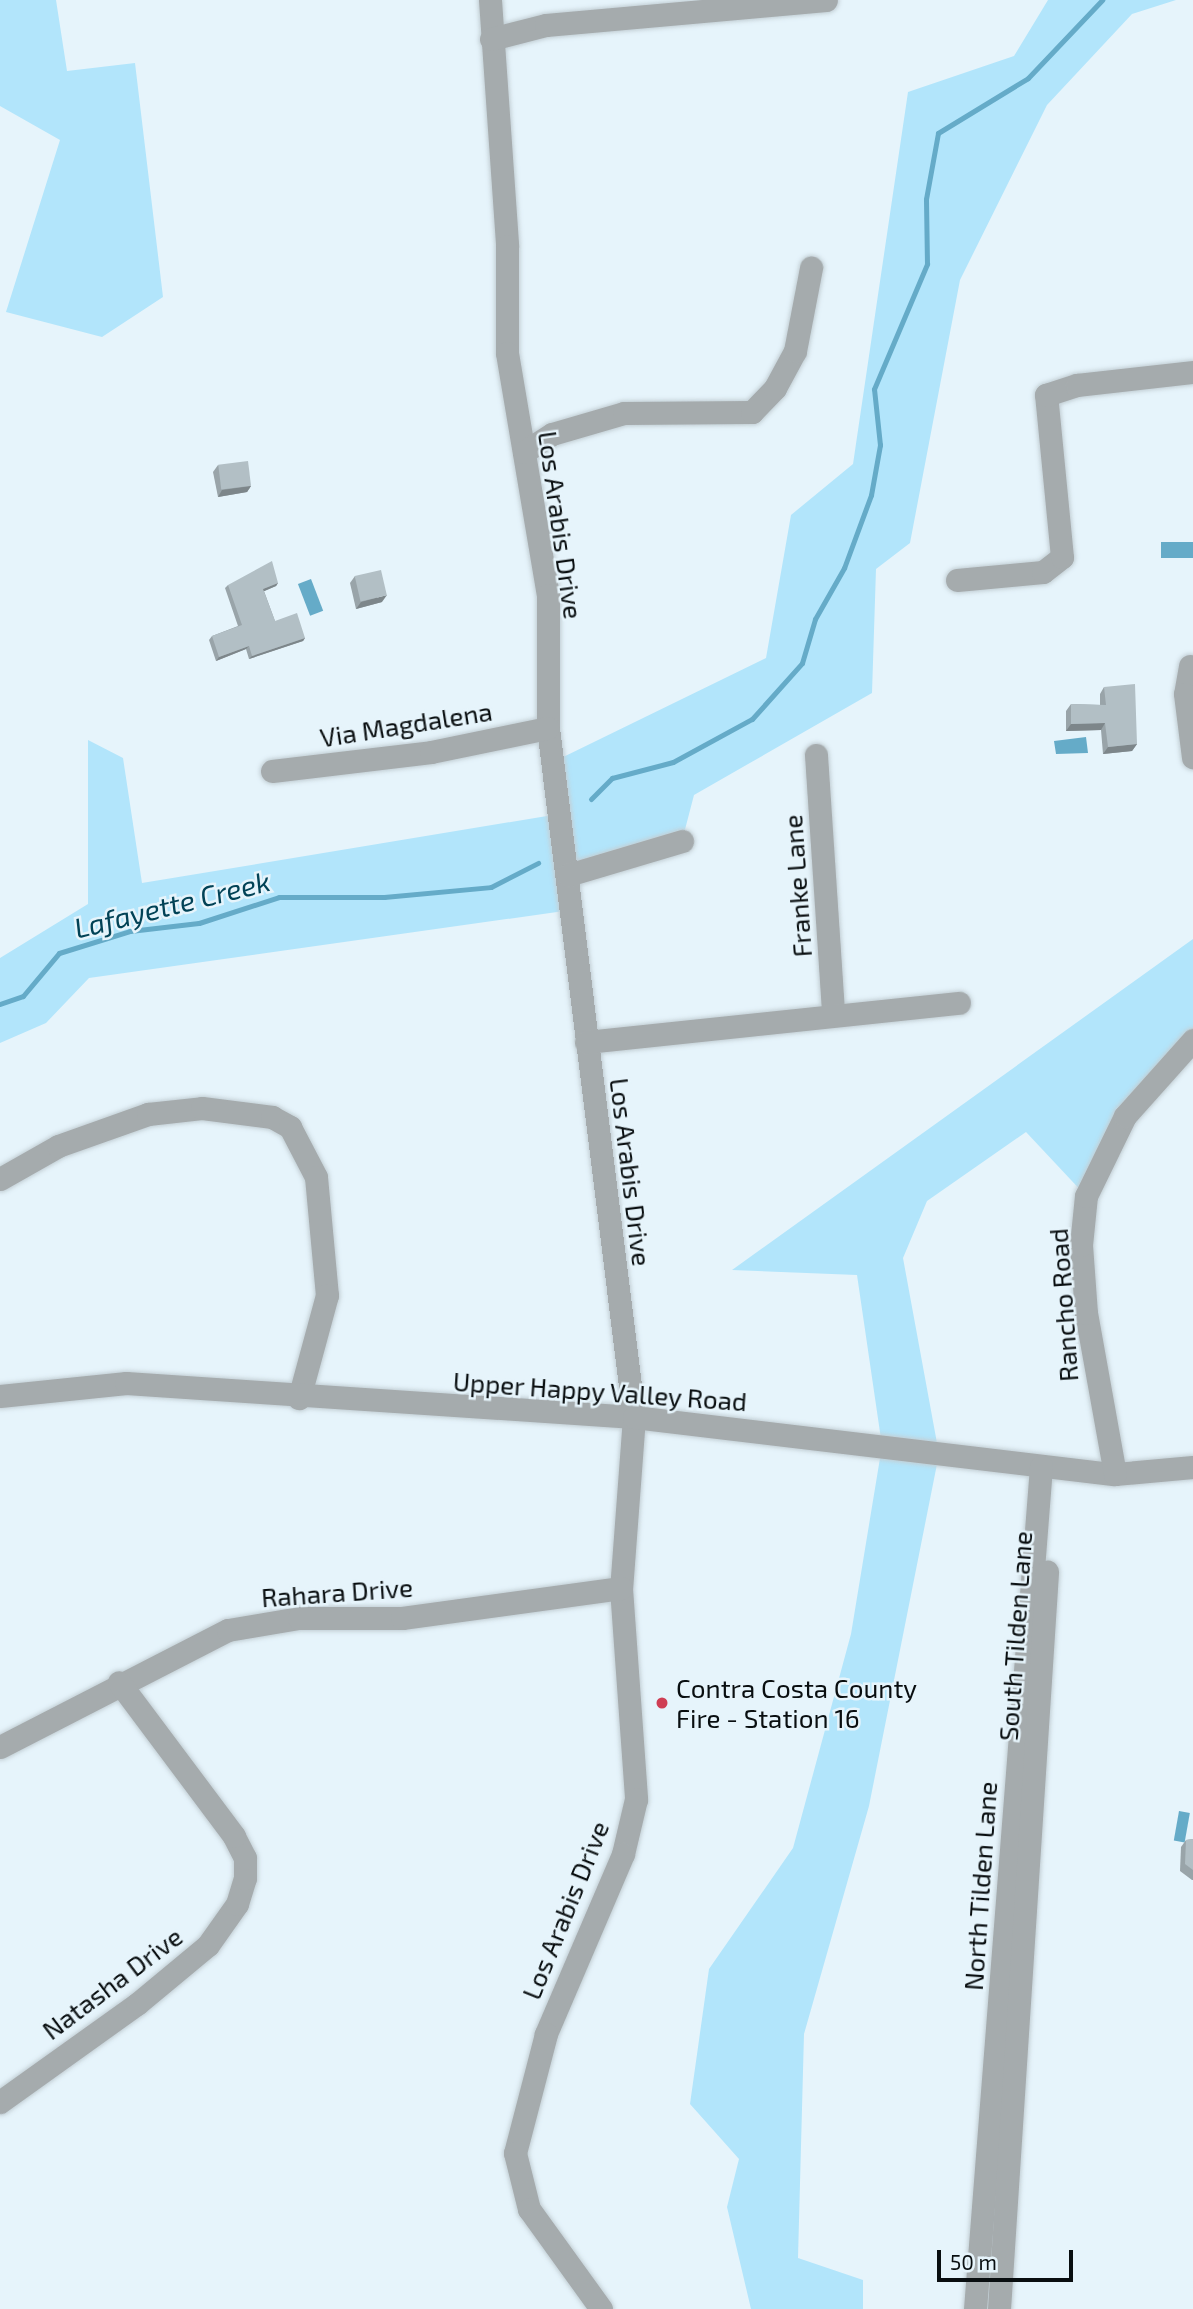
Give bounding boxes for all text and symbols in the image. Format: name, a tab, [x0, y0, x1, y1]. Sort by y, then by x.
street label: Los Arabis Drive	[532, 429, 590, 621]
street label: Via Magdalena	[318, 695, 494, 753]
street label: Franke Lane	[776, 814, 818, 958]
water label: Lafayette Creek	[71, 863, 273, 945]
street label: Los Arabis Drive	[604, 1076, 658, 1268]
street label: Rancho Road	[1042, 1227, 1084, 1383]
street label: Upper Happy Valley Road	[451, 1365, 749, 1417]
street label: South Tilden Lane	[992, 1530, 1038, 1742]
street label: Rahara Drive	[260, 1571, 414, 1613]
place label: Contra Costa County Fire - Station 16	[676, 1672, 917, 1734]
marker: Contra Costa County Fire - Station 16	[654, 1695, 670, 1711]
street label: North Tilden Lane	[957, 1780, 1003, 1992]
street label: Los Arabis Drive	[515, 1816, 615, 2004]
street label: Natasha Drive	[36, 1920, 188, 2046]
scale bar	[941, 2236, 1078, 2280]
text: 50 m	[950, 2249, 997, 2274]

